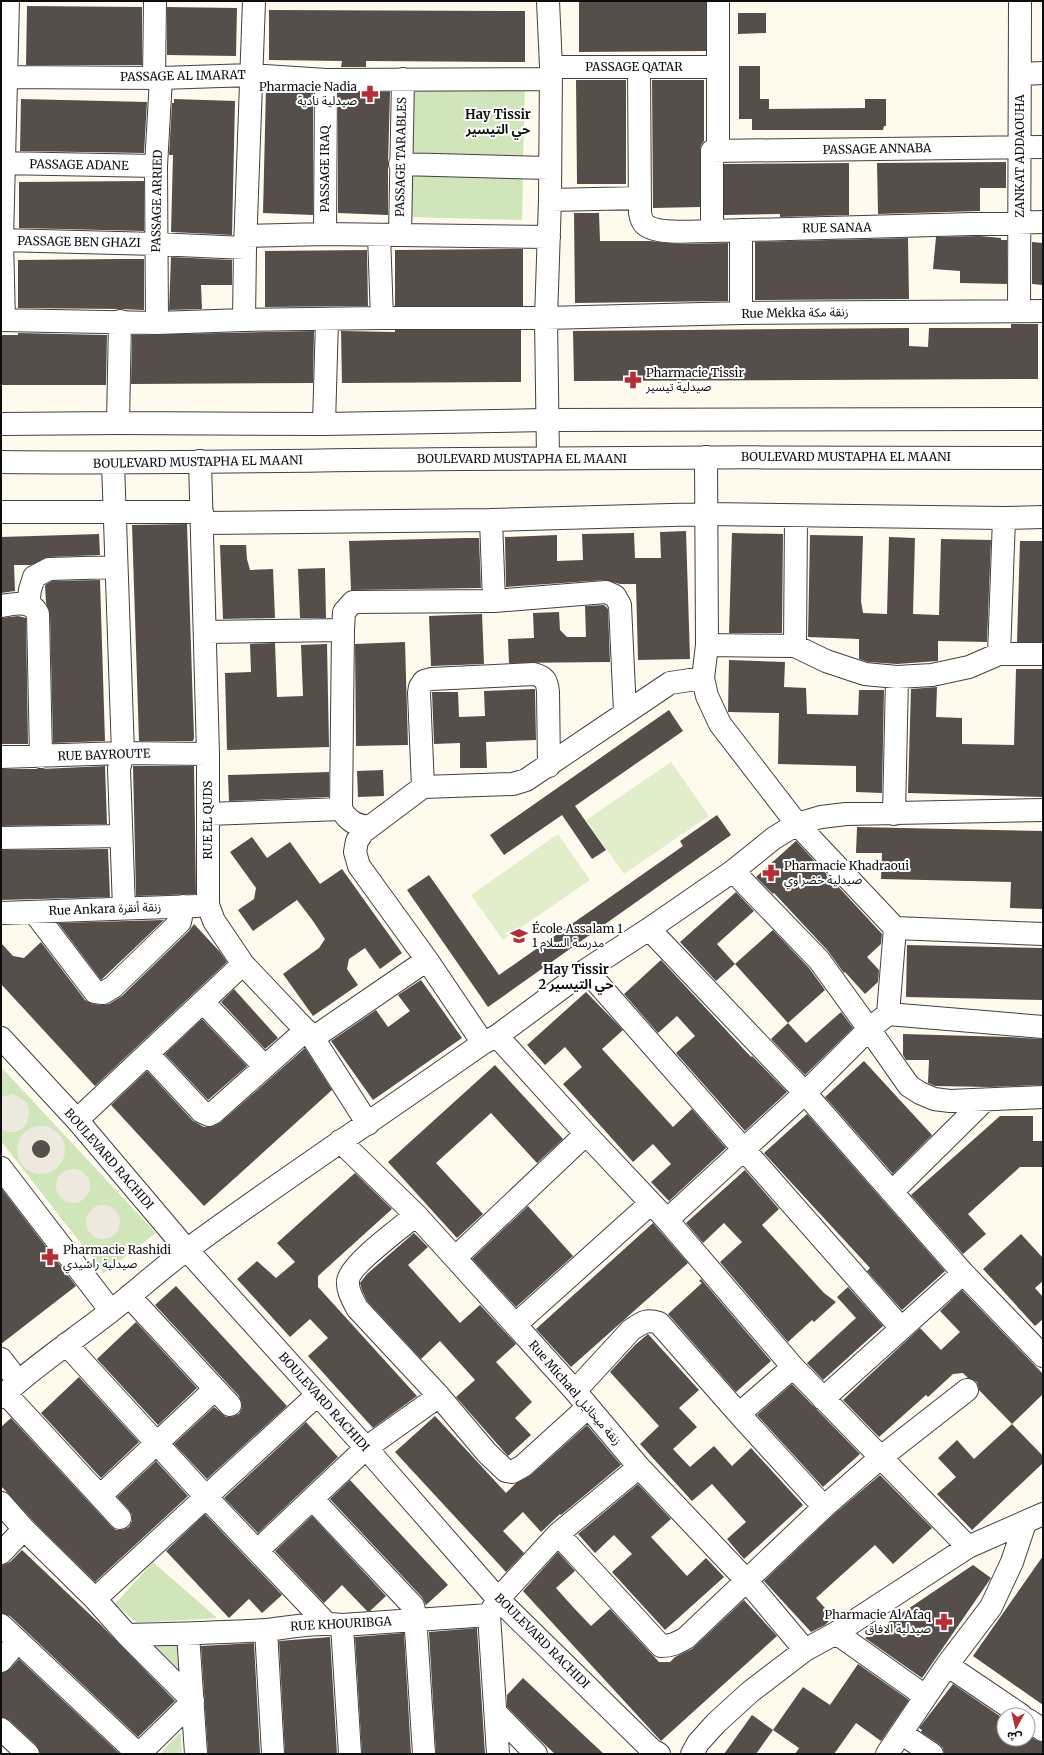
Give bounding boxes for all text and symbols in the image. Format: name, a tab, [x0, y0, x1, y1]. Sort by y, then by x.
street label: PASSAGE QATAR	[585, 59, 683, 74]
street label: PASSAGE AL IMARAT	[120, 67, 247, 84]
place label: Pharmacie Nadia صيدلية نادية	[259, 79, 358, 108]
pharmacy icon: Pharmacie Nadia صيدلية نادية	[360, 84, 380, 104]
street label: ZANKAT ADDAOUHA	[1012, 94, 1027, 218]
street label: PASSAGE TARABLES	[392, 97, 409, 217]
district label: Hay Tissir حي التيسير	[465, 106, 531, 140]
street label: PASSAGE IRAQ	[317, 124, 332, 212]
street label: PASSAGE ANNABA	[823, 140, 932, 157]
street label: PASSAGE ARRIED	[148, 149, 165, 253]
street label: PASSAGE ADANE	[29, 156, 129, 173]
street label: RUE SANAA	[802, 219, 872, 236]
street label: PASSAGE BEN GHAZI	[17, 233, 141, 250]
street label: Rue Mekka زنقة مكة	[741, 304, 849, 321]
place label: Pharmacie Tissir صيدلية تيسير	[645, 365, 744, 394]
pharmacy icon: Pharmacie Tissir صيدلية تيسير	[623, 370, 643, 390]
street label: BOULEVARD MUSTAPHA EL MAANI	[741, 449, 951, 464]
street label: BOULEVARD MUSTAPHA EL MAANI	[417, 451, 627, 466]
street label: BOULEVARD MUSTAPHA EL MAANI	[93, 452, 303, 471]
street label: RUE BAYROUTE	[57, 745, 151, 764]
street label: RUE EL QUDS	[200, 781, 215, 859]
place label: Pharmacie Khadraoui صيدلية خضراوي	[784, 858, 909, 890]
pharmacy icon: Pharmacie Khadraoui صيدلية خضراوي	[761, 863, 781, 883]
street label: Rue Ankara زنقة أنقرة	[48, 899, 162, 918]
place label: École Assalam 1 مدرسة السلام 1	[532, 921, 623, 952]
school or university icon: École Assalam 1 مدرسة السلام 1	[509, 926, 529, 946]
district label: Hay Tissir 2 حي التيسير	[539, 961, 613, 995]
street label: BOULEVARD RACHIDI	[62, 1105, 157, 1212]
place label: Pharmacie Rashidi صيدلية راشيدي	[63, 1242, 171, 1274]
pharmacy icon: Pharmacie Rashidi صيدلية راشيدي	[40, 1247, 60, 1267]
street label: Rue Michael زنقة ميخائيل	[526, 1337, 625, 1448]
street label: BOULEVARD RACHIDI	[276, 1349, 373, 1454]
street label: BOULEVARD RACHIDI	[492, 1590, 593, 1691]
place label: Pharmacie Al Afaq صيدلية الافاق	[824, 1607, 932, 1636]
pharmacy icon: Pharmacie Al Afaq صيدلية الافاق	[934, 1612, 954, 1632]
street label: RUE KHOURIBGA	[290, 1613, 393, 1634]
north arrow	[996, 1707, 1036, 1747]
text: ش	[1006, 1729, 1023, 1745]

